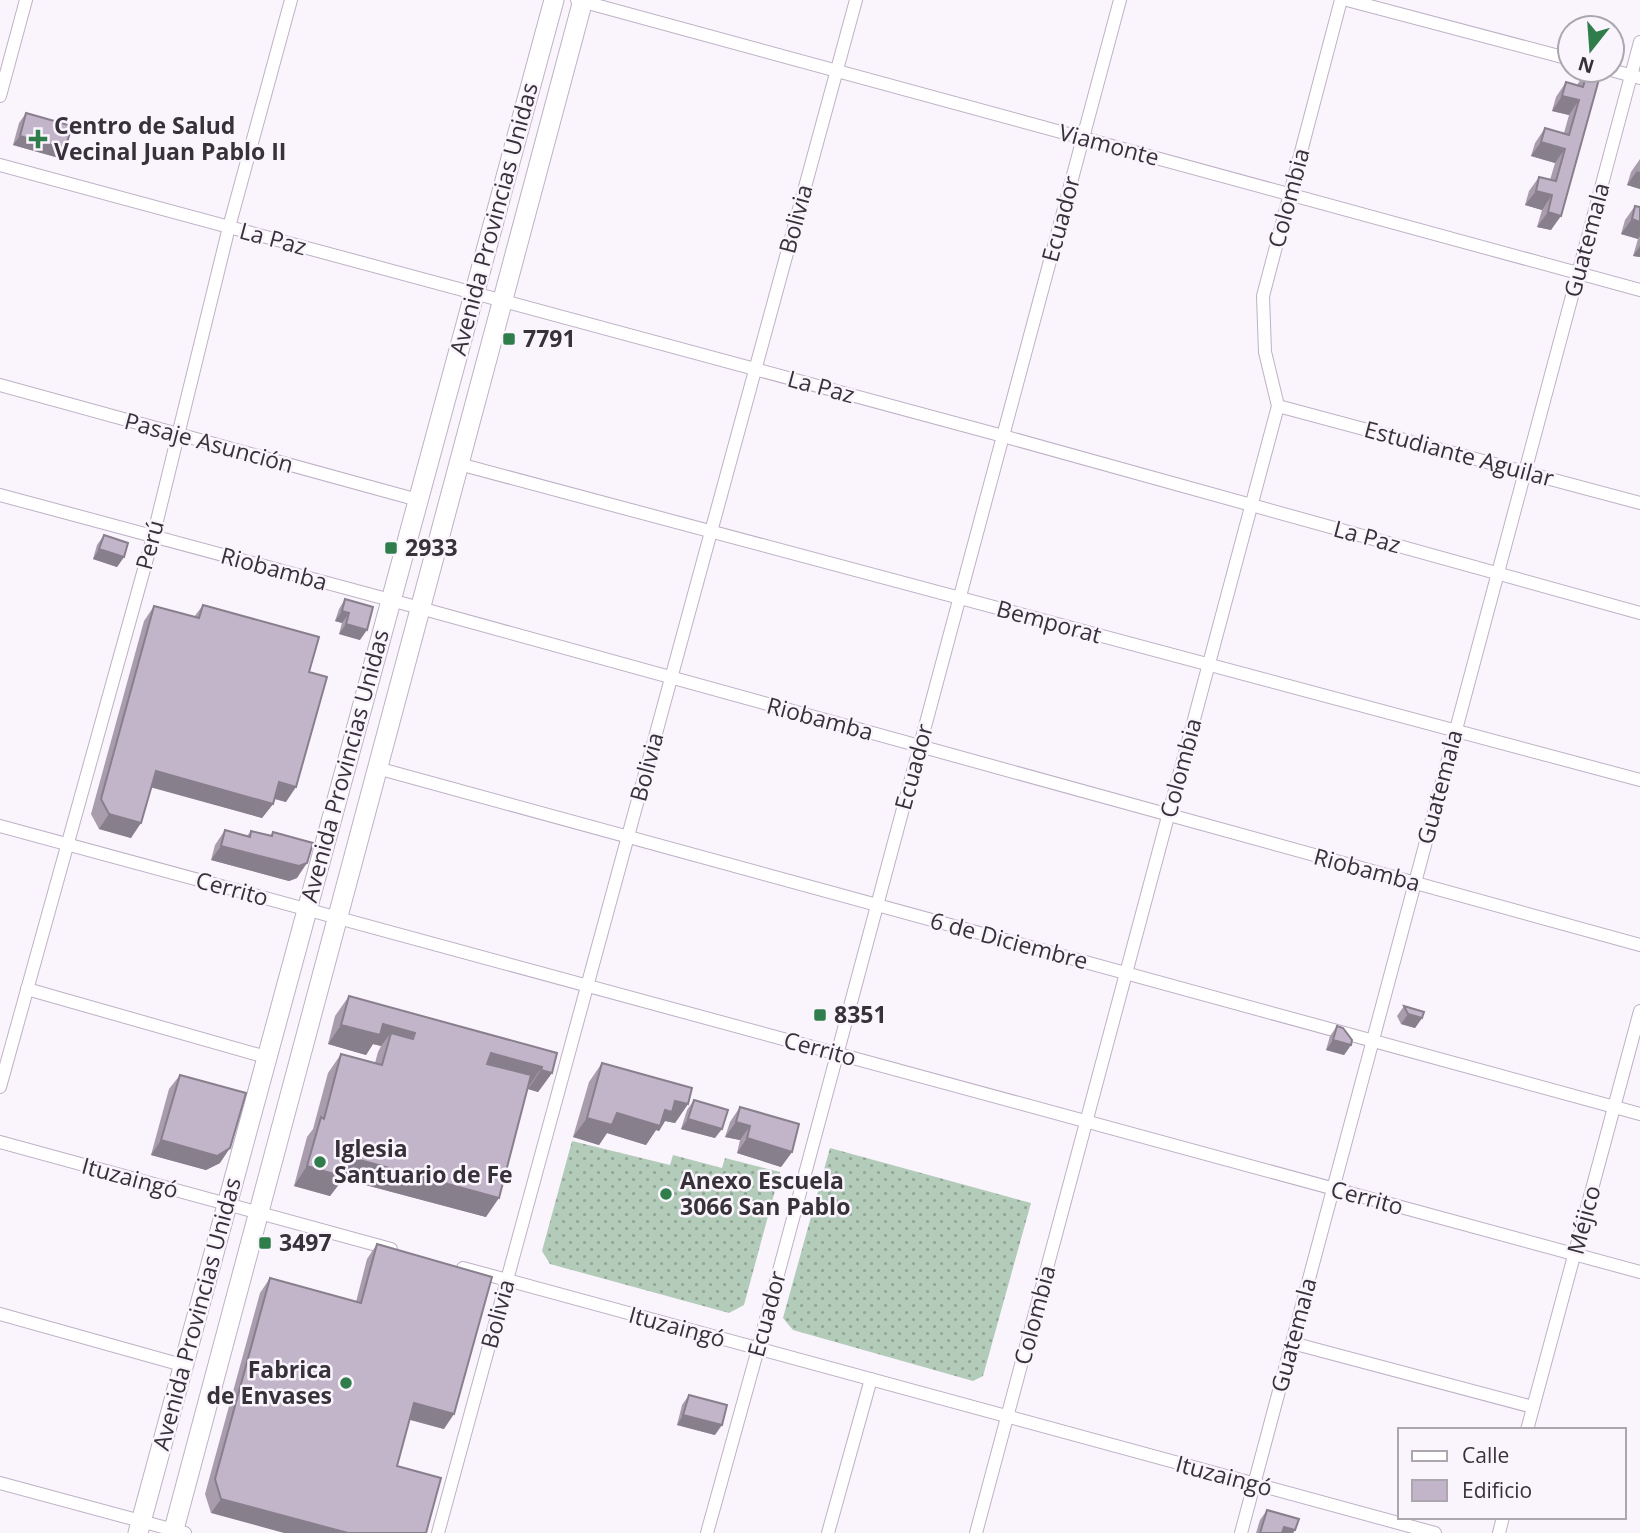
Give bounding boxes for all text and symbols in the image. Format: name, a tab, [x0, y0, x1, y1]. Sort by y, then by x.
north arrow	[1556, 14, 1626, 84]
text: N	[1575, 51, 1597, 80]
street label: Avenida Provincias Unidas	[441, 79, 545, 359]
place label: Centro de Salud Vecinal Juan Pablo II	[54, 109, 286, 167]
street label: Viamonte	[1056, 115, 1163, 173]
marker: Centro de Salud Vecinal Juan Pablo II	[28, 129, 48, 149]
street label: Colombia	[1259, 144, 1317, 251]
street label: Ecuador	[1033, 172, 1087, 265]
street label: Guatemala	[1555, 179, 1617, 301]
street label: Bolivia	[770, 181, 820, 257]
street label: La Paz	[236, 214, 310, 262]
place label: 7791	[523, 322, 576, 354]
marker: 7791	[501, 331, 517, 347]
street label: La Paz	[784, 362, 858, 410]
street label: Pasaje Asunción	[121, 404, 297, 480]
street label: Estudiante Aguilar	[1361, 412, 1558, 494]
street label: La Paz	[1330, 512, 1404, 560]
street label: Perú	[127, 516, 171, 573]
place label: 2933	[405, 531, 458, 563]
street label: Riobamba	[218, 538, 331, 598]
marker: 2933	[383, 540, 399, 556]
street label: Bemporat	[993, 592, 1105, 650]
street label: Avenida Provincias Unidas	[292, 626, 396, 906]
street label: Riobamba	[764, 688, 877, 748]
street label: Colombia	[1151, 714, 1209, 821]
street label: Ecuador	[886, 720, 940, 813]
street label: Guatemala	[1408, 726, 1470, 848]
street label: Bolivia	[621, 729, 671, 805]
street label: Riobamba	[1311, 839, 1424, 899]
street label: Cerrito	[192, 863, 272, 913]
street label: 6 de Diciembre	[927, 904, 1092, 976]
place label: 8351	[834, 998, 887, 1030]
marker: 8351	[812, 1007, 828, 1023]
street label: Cerrito	[780, 1023, 860, 1073]
place label: Iglesia Santuario de Fe	[334, 1132, 513, 1190]
street label: Ituzaingó	[79, 1149, 182, 1205]
marker: Iglesia Santuario de Fe	[312, 1154, 328, 1170]
place label: Anexo Escuela 3066 San Pablo	[680, 1164, 850, 1222]
street label: Cerrito	[1327, 1172, 1407, 1222]
street label: Avenida Provincias Unidas	[144, 1174, 248, 1454]
street label: Méjico	[1559, 1182, 1608, 1258]
marker: Anexo Escuela 3066 San Pablo	[658, 1186, 674, 1202]
place label: 3497	[279, 1226, 332, 1258]
marker: 3497	[257, 1235, 273, 1251]
street label: Colombia	[1005, 1261, 1063, 1368]
street label: Ecuador	[739, 1267, 793, 1360]
street label: Guatemala	[1262, 1274, 1324, 1396]
street label: Bolivia	[472, 1276, 522, 1352]
street label: Ituzaingó	[626, 1298, 729, 1354]
place label: Fabrica de Envases	[206, 1353, 332, 1411]
marker: Fabrica de Envases	[338, 1375, 354, 1391]
legend	[1398, 1428, 1626, 1519]
text: Calle	[1462, 1441, 1509, 1469]
street label: Ituzaingó	[1173, 1447, 1276, 1503]
text: Edificio	[1462, 1476, 1532, 1504]

